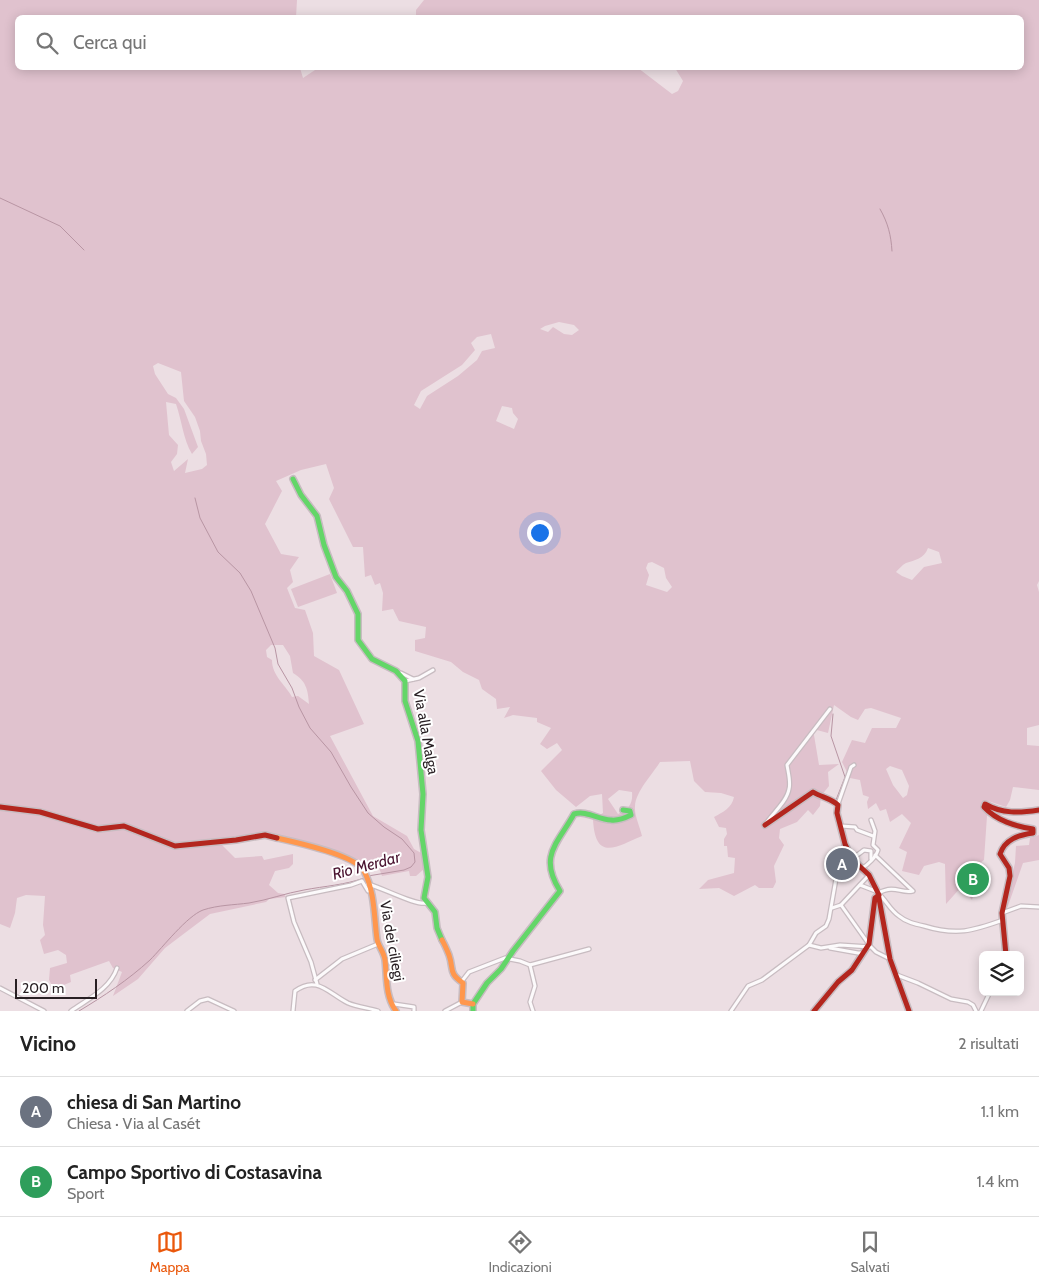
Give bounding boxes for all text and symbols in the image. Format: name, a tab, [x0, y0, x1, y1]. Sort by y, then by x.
search box	[15, 15, 1024, 70]
icon: search	[33, 29, 61, 57]
text: Cerca qui	[73, 31, 147, 54]
your location	[527, 520, 553, 546]
street label: Via alla Malga	[410, 688, 442, 777]
pin: A	[826, 845, 858, 883]
water label: Rio Merdar	[330, 847, 403, 884]
pin: B	[957, 860, 989, 898]
street label: Via dei ciliegi	[376, 899, 408, 983]
map controls	[979, 951, 1024, 996]
button: layers	[979, 951, 1024, 996]
scale bar	[15, 976, 98, 999]
text: 200 m	[22, 979, 64, 997]
text: Vicino	[20, 1031, 76, 1056]
text: 2 risultati	[958, 1034, 1019, 1053]
text: chiesa di San Martino	[67, 1091, 241, 1114]
text: A	[31, 1102, 41, 1121]
text: 1.1 km	[981, 1102, 1019, 1121]
text: Chiesa · Via al Casét	[67, 1114, 200, 1133]
text: Campo Sportivo di Costasavina	[67, 1161, 322, 1184]
text: B	[31, 1172, 41, 1191]
text: 1.4 km	[976, 1172, 1019, 1191]
text: Sport	[67, 1184, 104, 1203]
tab: Mappa	[149, 1228, 190, 1276]
tab: Indicazioni	[489, 1228, 552, 1276]
tab: Salvati	[850, 1228, 890, 1276]

